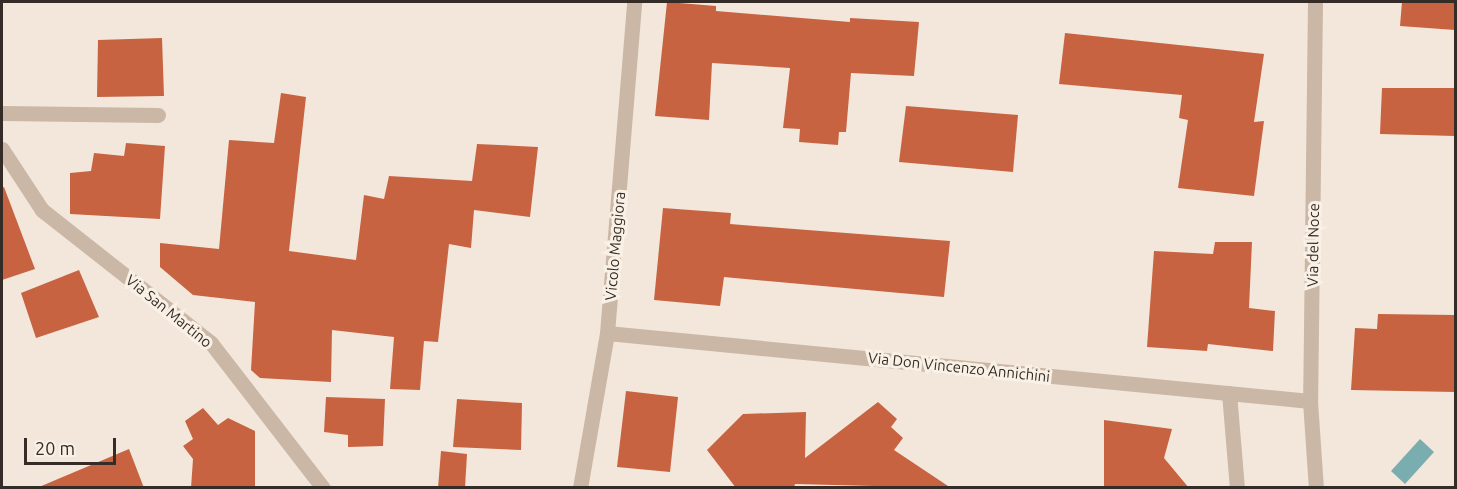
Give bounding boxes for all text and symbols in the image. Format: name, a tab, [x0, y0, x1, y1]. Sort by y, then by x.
street label: Vicolo Maggiora	[601, 191, 629, 301]
street label: Via del Noce	[1303, 203, 1323, 287]
street label: Via San Martino	[122, 271, 216, 351]
street label: Via Don Vincenzo Annichini	[867, 348, 1051, 386]
scale bar	[27, 426, 118, 464]
text: 20 m	[35, 438, 75, 458]

